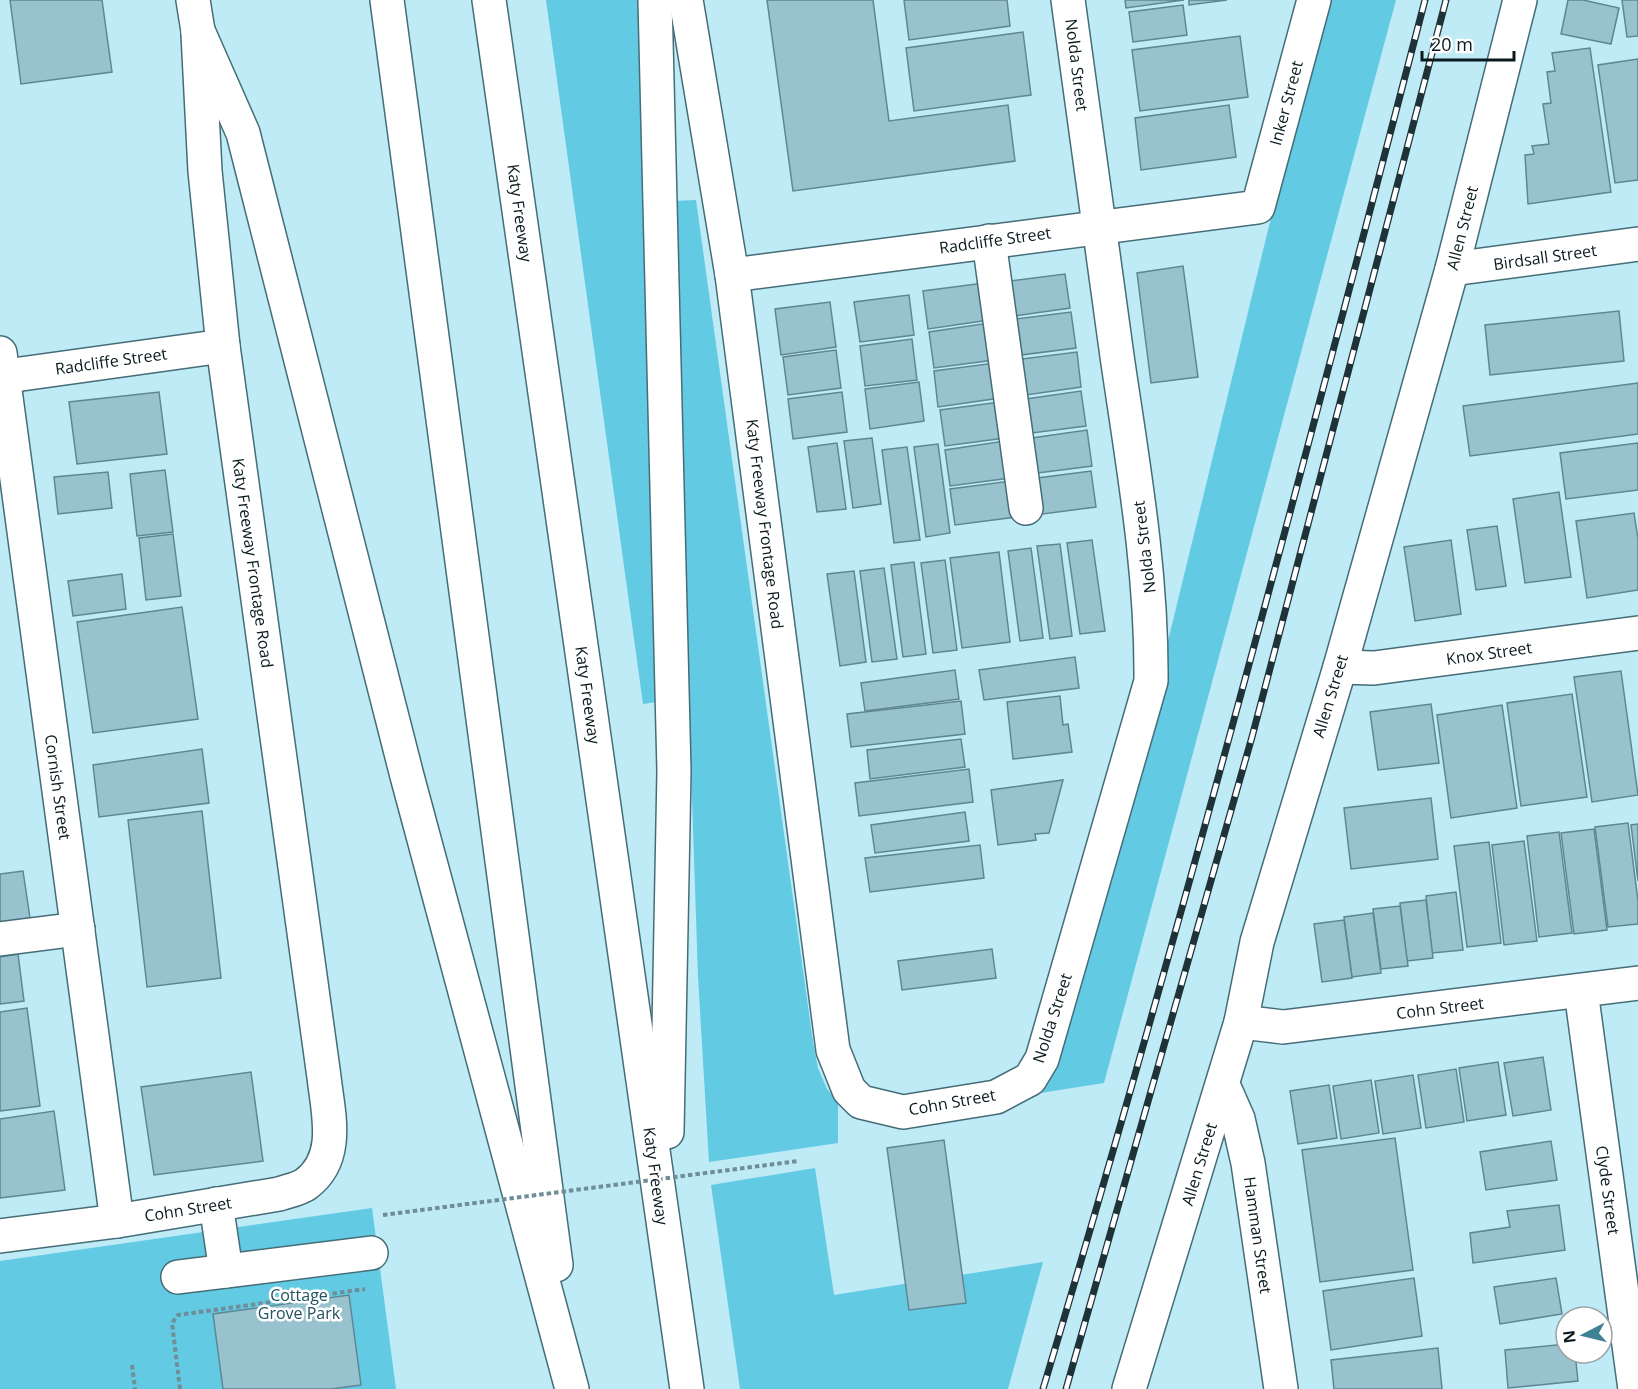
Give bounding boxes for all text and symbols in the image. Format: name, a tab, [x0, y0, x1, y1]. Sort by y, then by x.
street label: Nolda Street	[1060, 17, 1094, 113]
scale bar	[1422, 24, 1514, 62]
text: 20 m	[1431, 32, 1473, 56]
street label: Inker Street	[1264, 58, 1308, 148]
street label: Katy Freeway	[502, 163, 538, 264]
street label: Allen Street	[1441, 183, 1483, 272]
street label: Radcliffe Street	[938, 221, 1053, 259]
street label: Birdsall Street	[1492, 239, 1598, 275]
street label: Radcliffe Street	[54, 342, 169, 380]
street label: Katy Freeway Frontage Road	[741, 418, 789, 630]
street label: Katy Freeway Frontage Road	[227, 457, 279, 669]
street label: Nolda Street	[1127, 499, 1161, 595]
street label: Knox Street	[1445, 636, 1534, 670]
street label: Katy Freeway	[570, 645, 606, 746]
street label: Allen Street	[1307, 651, 1353, 740]
street label: Cornish Street	[40, 733, 76, 841]
street label: Nolda Street	[1027, 970, 1077, 1066]
street label: Cohn Street	[1395, 992, 1485, 1024]
street label: Cohn Street	[907, 1083, 998, 1120]
street label: Allen Street	[1176, 1119, 1222, 1208]
street label: Katy Freeway	[638, 1126, 674, 1227]
street label: Clyde Street	[1591, 1144, 1625, 1236]
street label: Hamman Street	[1239, 1175, 1277, 1295]
street label: Cohn Street	[143, 1191, 234, 1227]
park label: Cottage Grove Park	[258, 1284, 341, 1324]
north arrow	[1554, 1305, 1614, 1365]
text: N	[1557, 1329, 1581, 1345]

